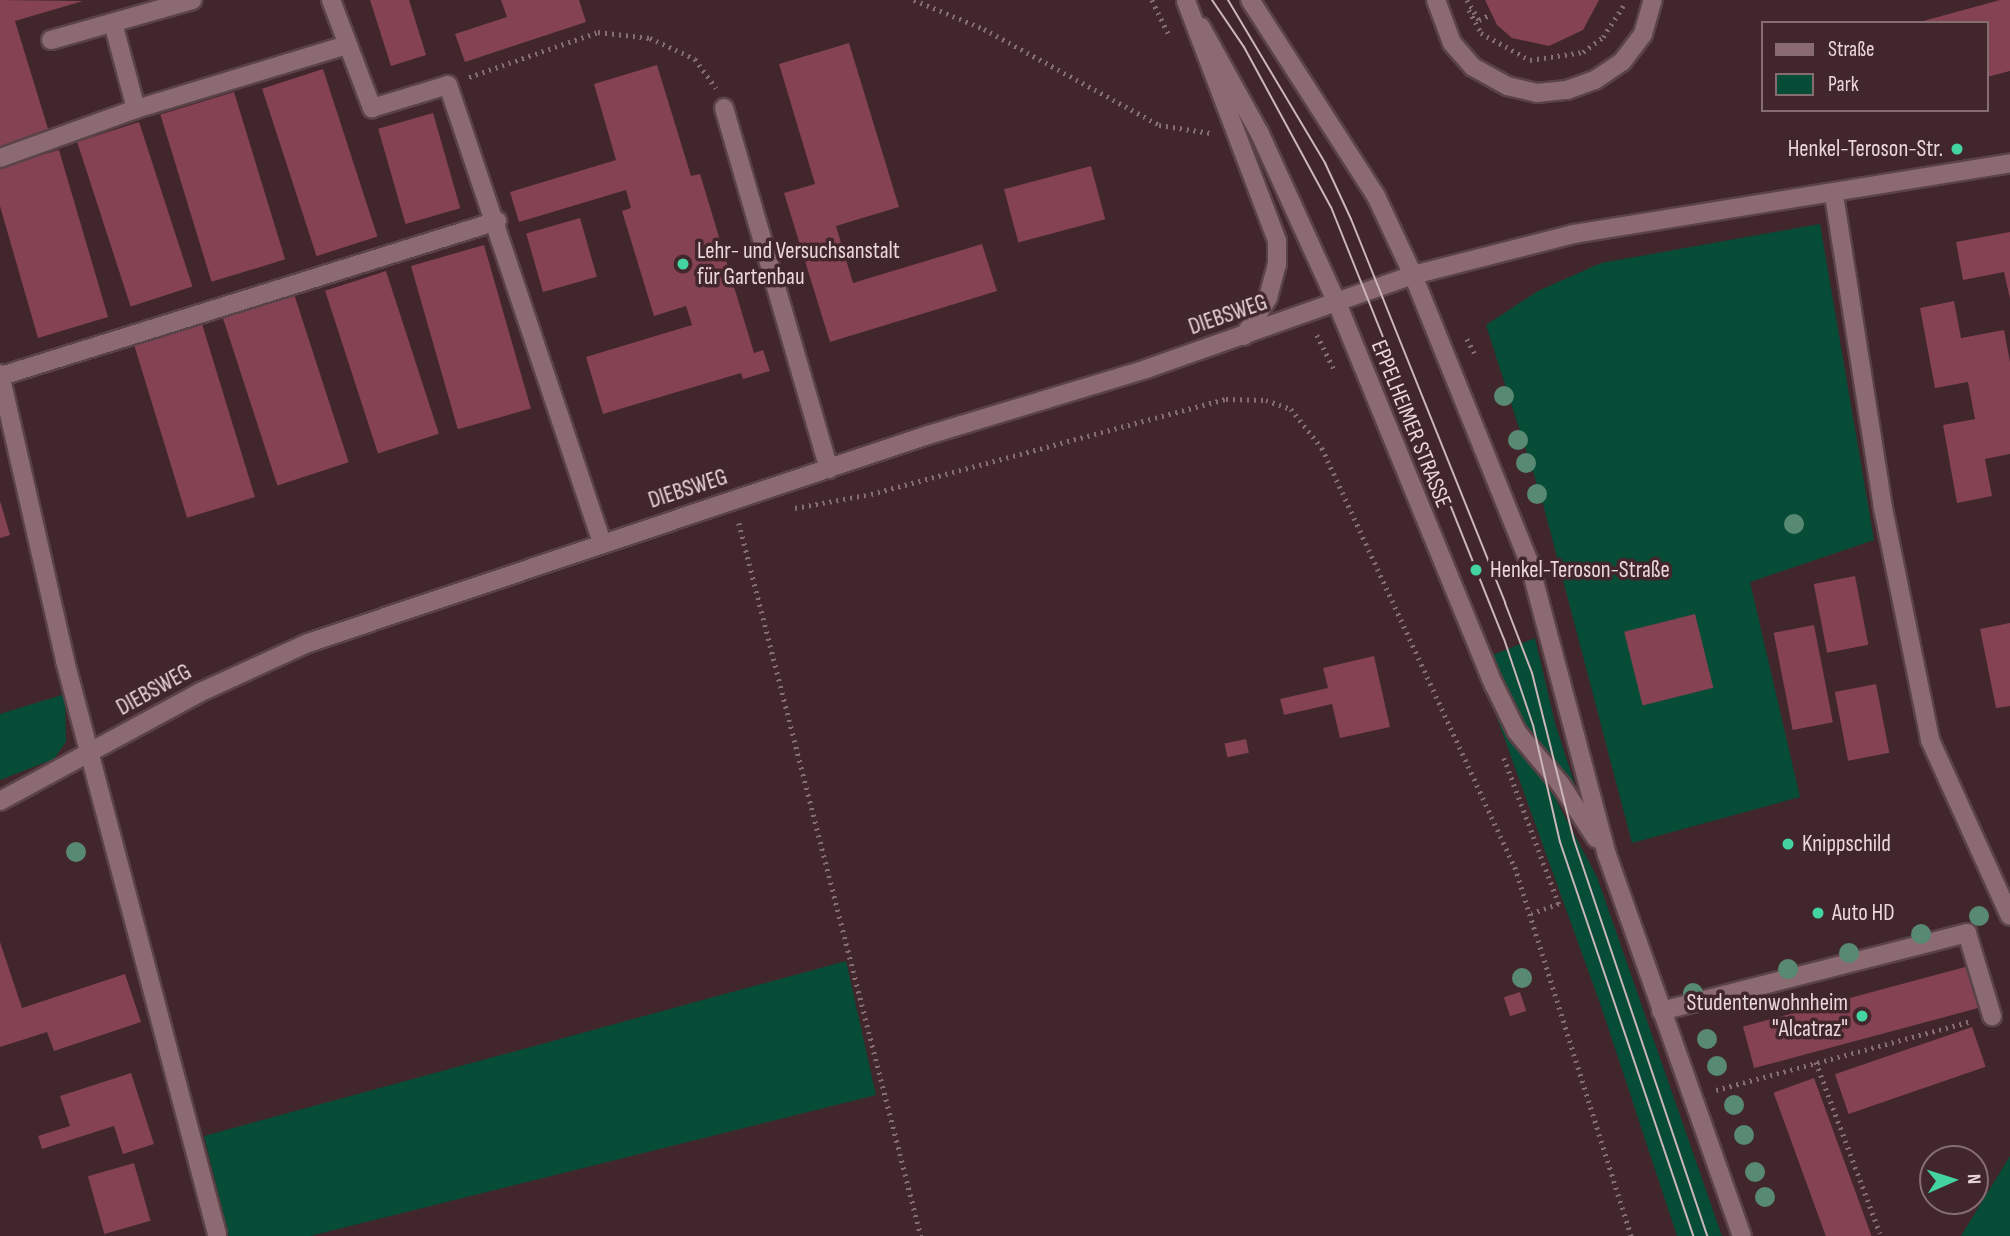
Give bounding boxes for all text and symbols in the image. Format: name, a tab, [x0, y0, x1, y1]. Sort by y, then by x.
legend	[1762, 21, 1989, 112]
text: Straße	[1828, 37, 1874, 62]
text: Park	[1828, 72, 1859, 97]
place label: Henkel-Teroson-Str.	[1788, 135, 1943, 163]
marker: Henkel-Teroson-Str.	[1949, 141, 1965, 157]
place label: Lehr- und Versuchsanstalt für Gartenbau	[697, 237, 900, 291]
marker: Lehr- und Versuchsanstalt für Gartenbau	[675, 256, 691, 272]
street label: DIEBSWEG	[1185, 289, 1271, 341]
street label: EPPELHEIMER STRASSE	[1365, 336, 1457, 512]
street label: DIEBSWEG	[645, 463, 731, 515]
place label: Henkel-Teroson-Straße	[1490, 556, 1670, 584]
marker: Henkel-Teroson-Straße	[1468, 562, 1484, 578]
street label: DIEBSWEG	[112, 658, 196, 722]
place label: Knippschild	[1802, 830, 1891, 858]
marker: Knippschild	[1780, 836, 1796, 852]
place label: Auto HD	[1832, 899, 1894, 927]
marker: Auto HD	[1810, 905, 1826, 921]
place label: Studentenwohnheim "Alcatraz"	[1687, 989, 1848, 1043]
marker: Studentenwohnheim "Alcatraz"	[1854, 1008, 1870, 1024]
north arrow	[1919, 1145, 1989, 1215]
text: N	[1962, 1173, 1985, 1185]

